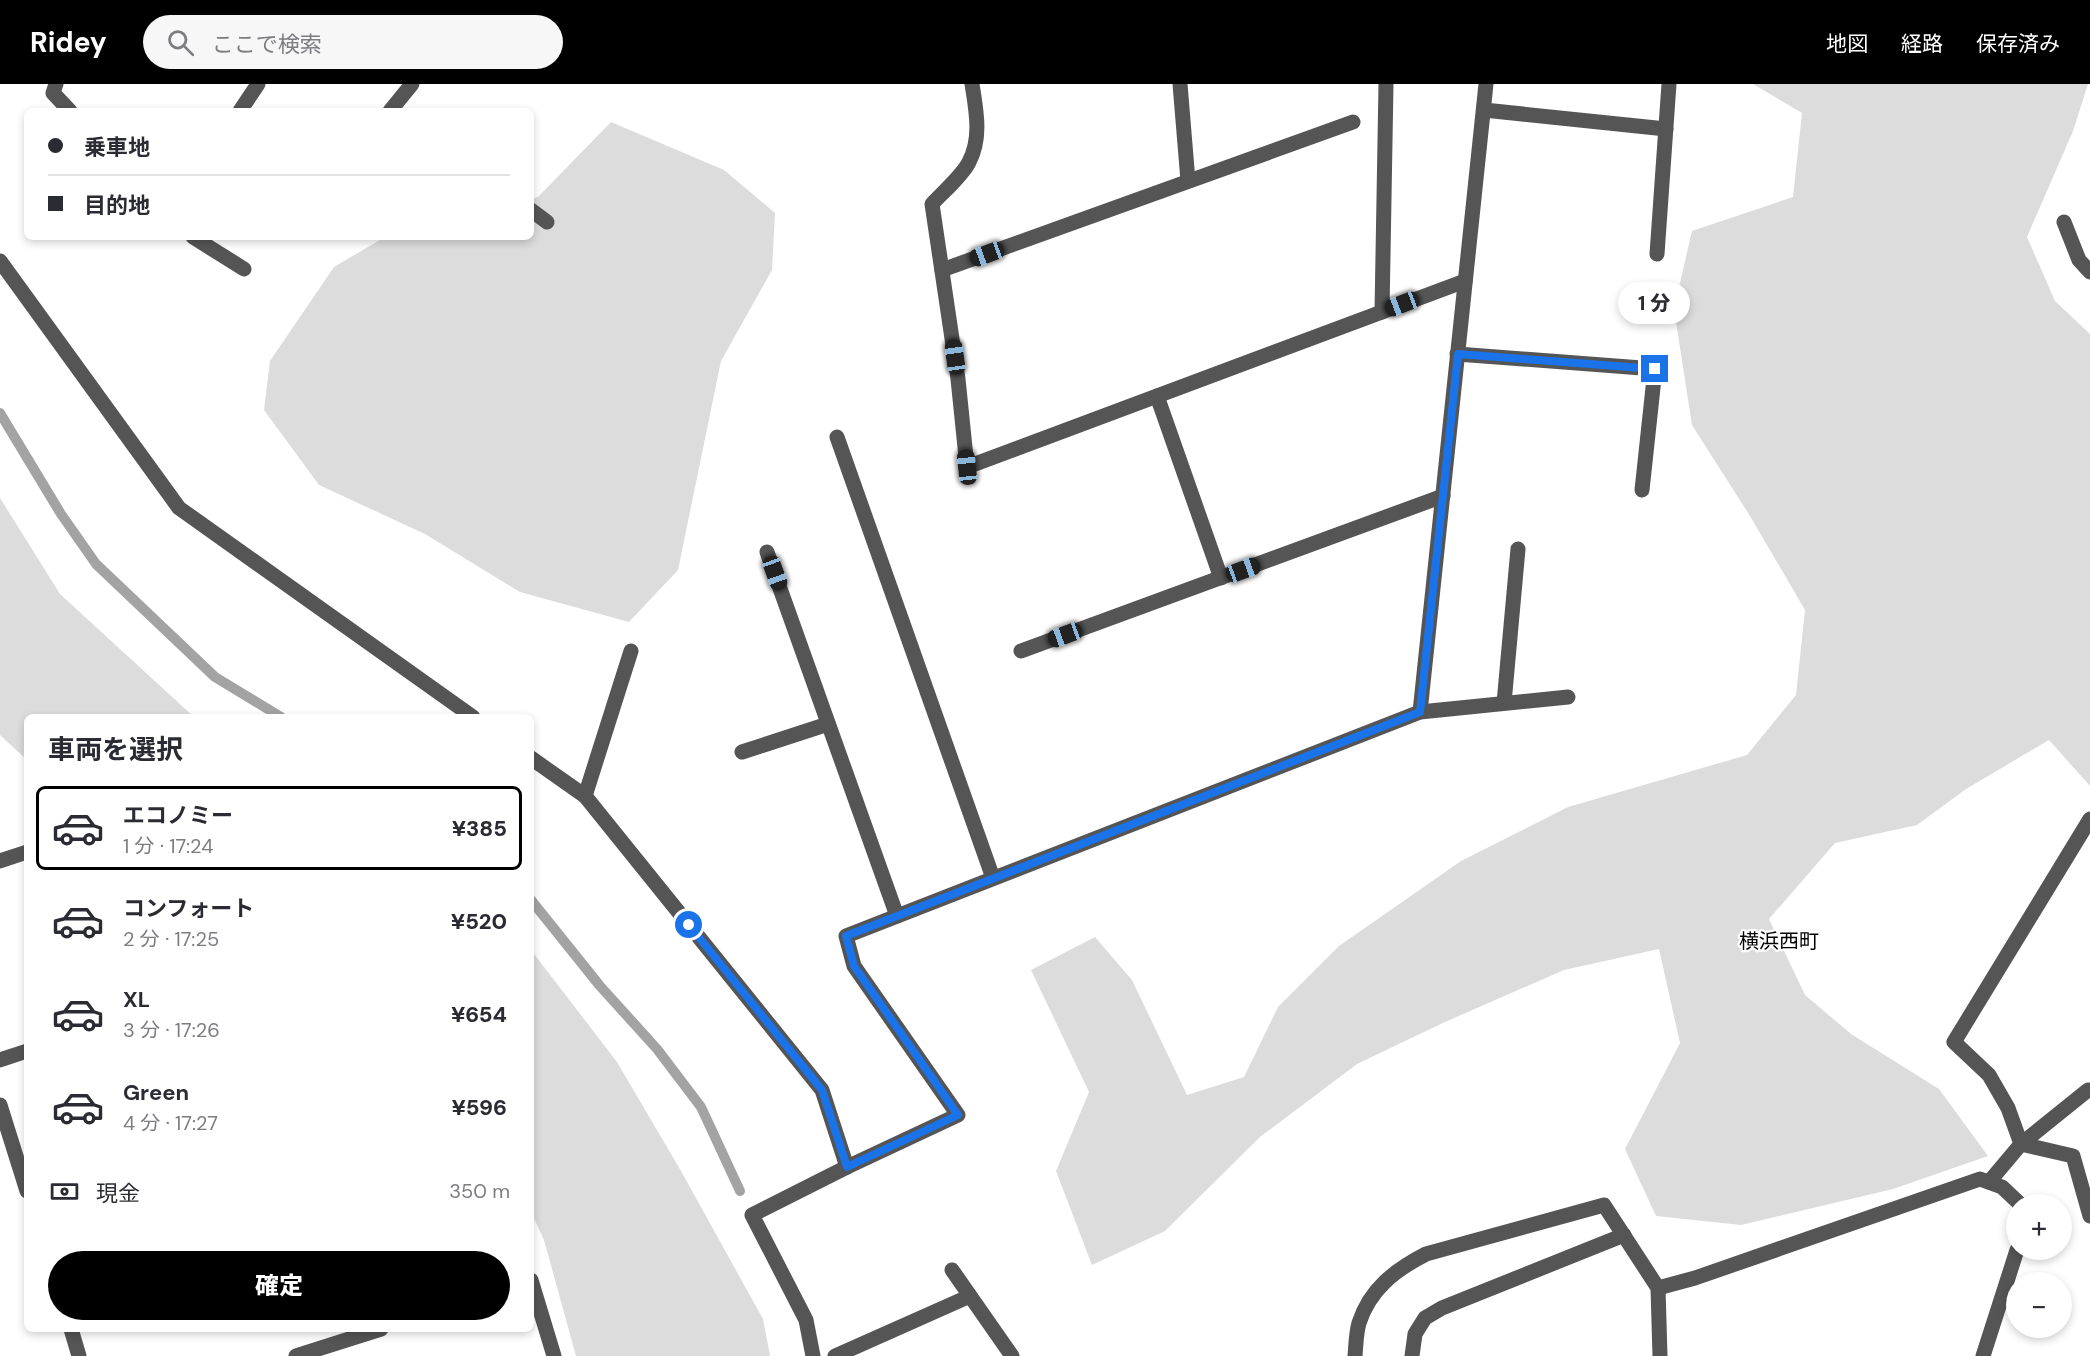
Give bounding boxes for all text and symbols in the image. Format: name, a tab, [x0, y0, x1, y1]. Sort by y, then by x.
search box	[143, 15, 563, 69]
text: Ridey	[30, 24, 107, 61]
icon: search	[164, 26, 197, 59]
text: ここで検索	[212, 30, 322, 59]
text: 地図	[1826, 30, 1868, 58]
text: 経路	[1901, 30, 1943, 58]
text: 保存済み	[1976, 30, 2060, 58]
text: 乗車地	[84, 133, 150, 162]
text: 目的地	[84, 191, 150, 220]
car	[967, 239, 1007, 269]
callout: 1 分	[1619, 282, 1691, 324]
car	[1382, 289, 1422, 319]
text: 1 分	[1638, 290, 1670, 316]
car	[944, 338, 966, 376]
route end	[1641, 355, 1668, 382]
car	[956, 448, 978, 486]
car	[760, 553, 790, 593]
car	[1223, 555, 1263, 585]
car	[1045, 620, 1085, 650]
text: 車両を選択	[48, 732, 183, 767]
icon: car	[51, 801, 105, 855]
text: エコノミー	[123, 801, 233, 830]
text: ¥385	[452, 814, 507, 843]
text: 1 分 · 17:24	[123, 833, 213, 859]
icon: car	[51, 894, 105, 948]
text: コンフォート	[123, 894, 254, 923]
text: ¥520	[451, 907, 507, 936]
route start	[675, 911, 702, 938]
text: 2 分 · 17:25	[123, 926, 219, 952]
district label: 横浜西町	[1739, 928, 1819, 954]
text: XL	[123, 985, 150, 1014]
icon: car	[51, 987, 105, 1041]
text: ¥654	[451, 1000, 507, 1029]
text: 3 分 · 17:26	[123, 1017, 220, 1043]
text: Green	[123, 1078, 189, 1107]
icon: car	[51, 1080, 105, 1134]
text: ¥596	[451, 1093, 507, 1122]
text: 4 分 · 17:27	[123, 1110, 218, 1136]
icon: cash	[48, 1175, 81, 1208]
text: 350 m	[449, 1178, 510, 1204]
text: 現金	[96, 1179, 140, 1208]
map controls	[2006, 1194, 2072, 1338]
button: +	[2006, 1194, 2072, 1260]
button: 確定	[48, 1251, 510, 1320]
button: −	[2006, 1272, 2072, 1338]

